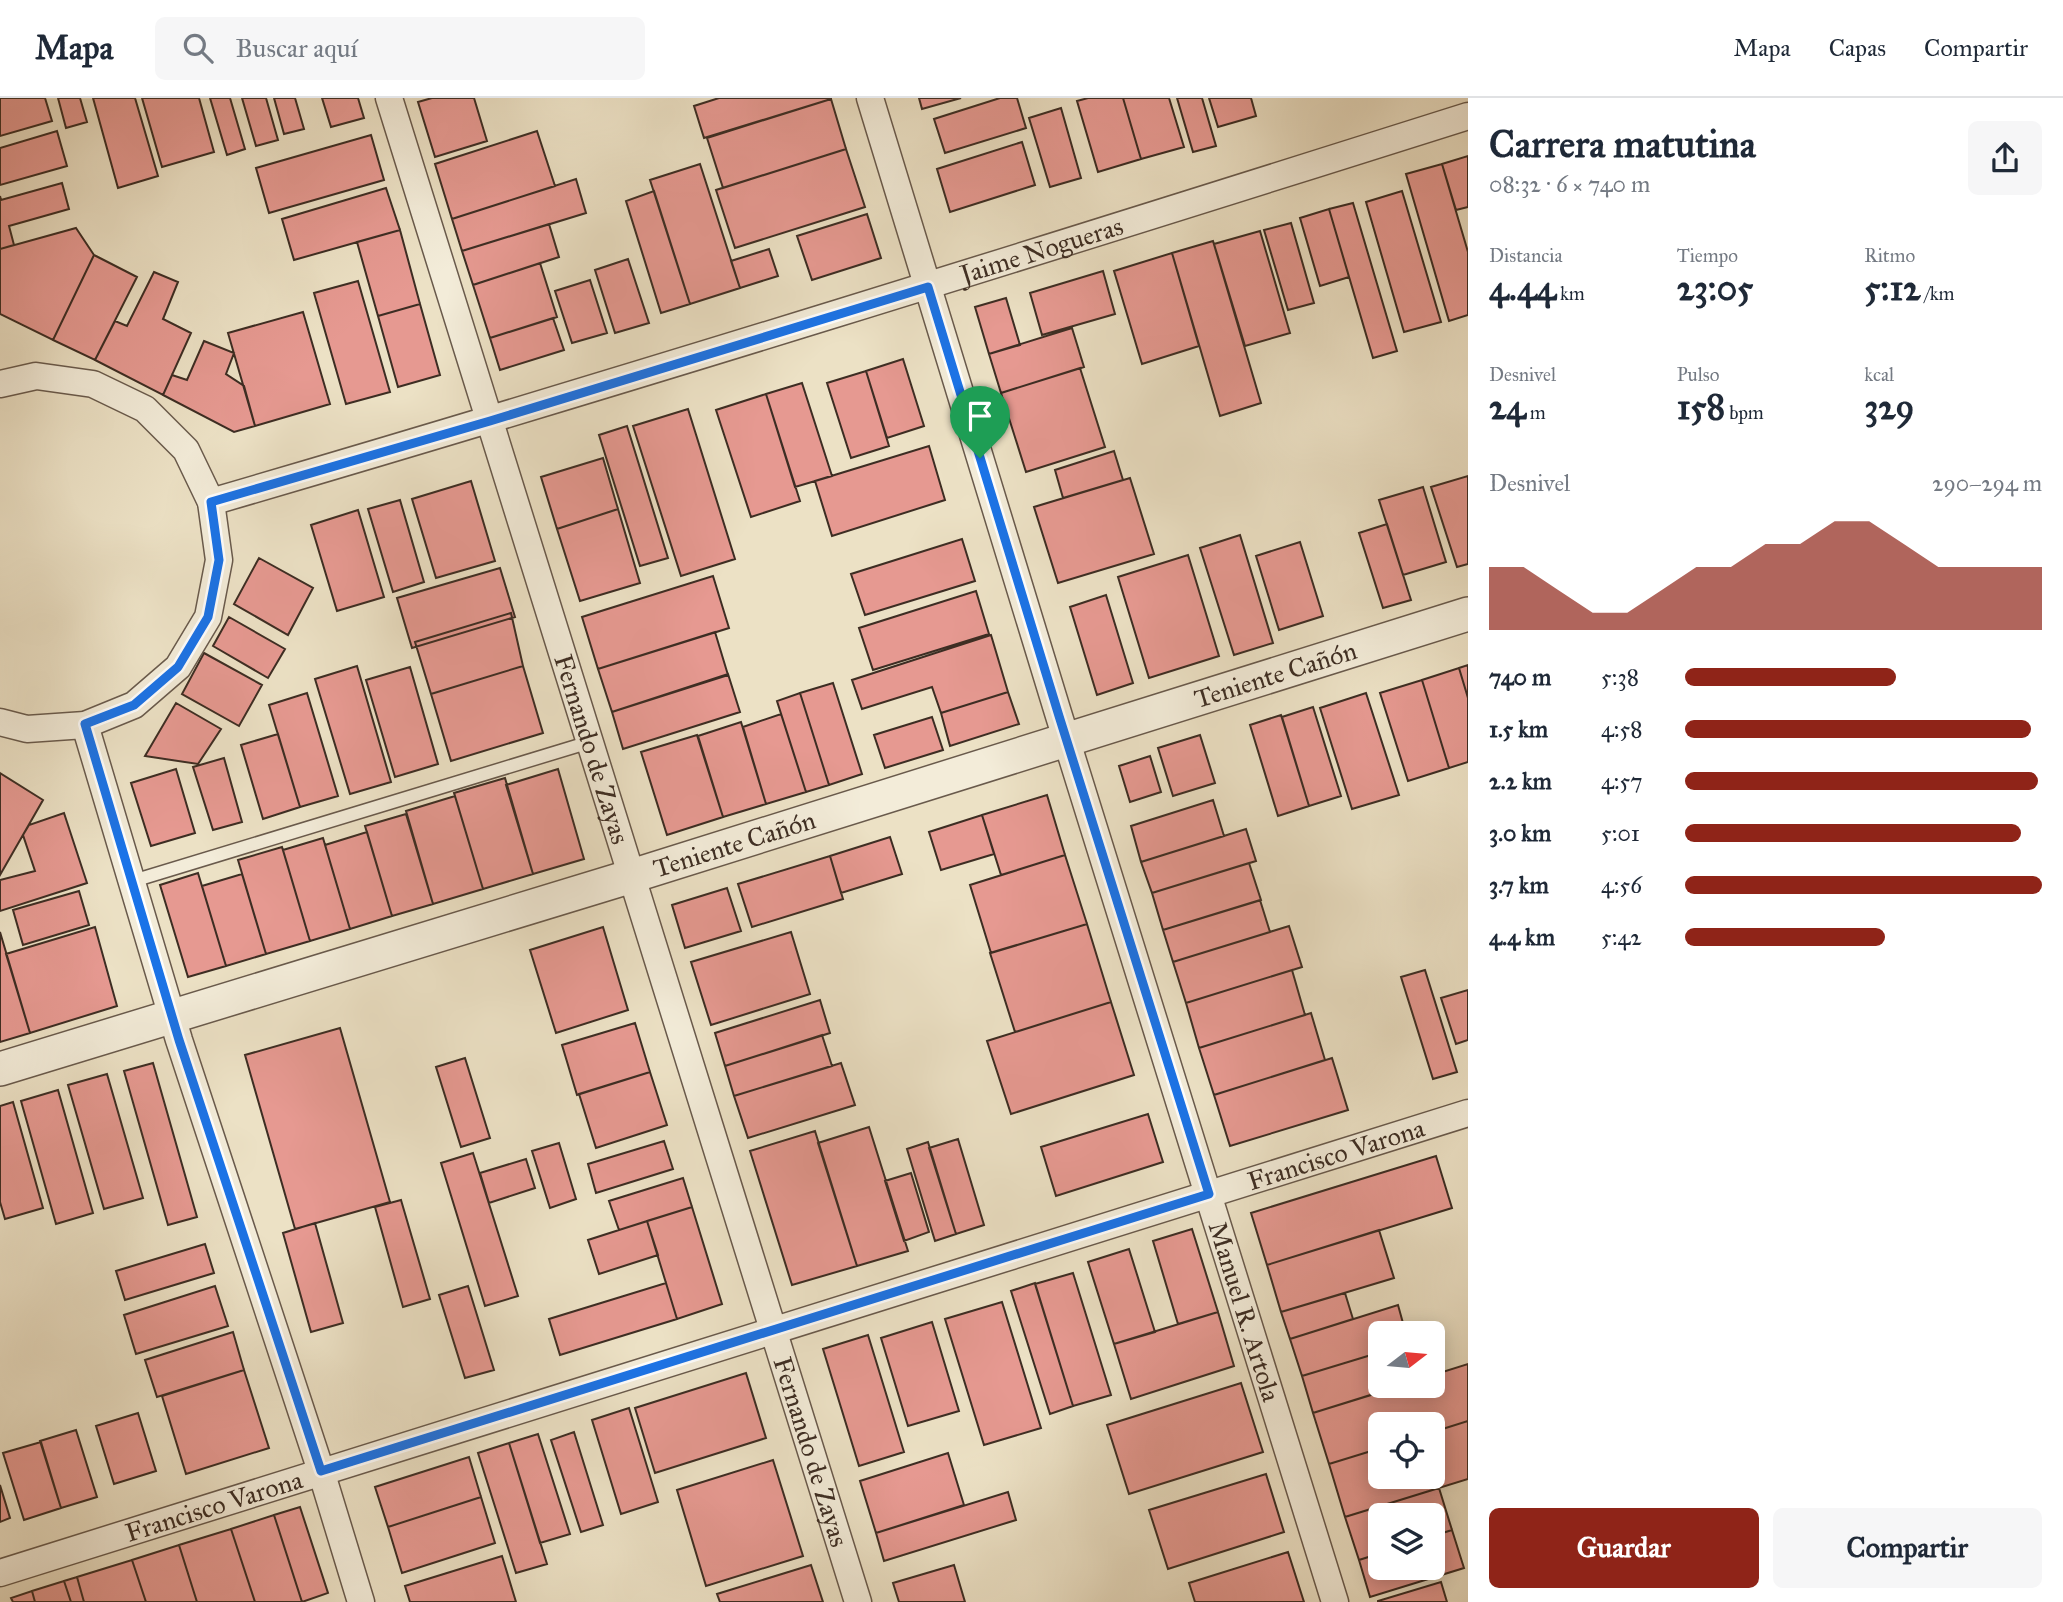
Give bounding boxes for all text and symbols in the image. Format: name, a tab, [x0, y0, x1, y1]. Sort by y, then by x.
search box	[155, 17, 645, 80]
text: Mapa	[35, 28, 113, 68]
icon: search	[179, 29, 217, 67]
text: Buscar aquí	[235, 32, 358, 64]
text: Mapa	[1734, 33, 1791, 63]
text: Capas	[1829, 33, 1886, 63]
text: Compartir	[1924, 33, 2028, 63]
text: Carrera matutina	[1489, 121, 1756, 167]
button: share	[1968, 121, 2042, 195]
text: 08:32 · 6 × 740 m	[1489, 170, 1650, 198]
street label: Jaime Nogueras	[954, 210, 1127, 291]
text: Distancia	[1489, 244, 1562, 267]
text: Tiempo	[1677, 244, 1738, 267]
text: Ritmo	[1864, 244, 1915, 267]
text: 4.44	[1489, 267, 1556, 310]
text: 23:05	[1677, 267, 1753, 310]
text: 5:12	[1864, 267, 1921, 310]
text: km	[1556, 282, 1585, 305]
text: /km	[1921, 282, 1955, 305]
text: Desnivel	[1489, 363, 1556, 386]
text: Pulso	[1677, 363, 1719, 386]
text: kcal	[1864, 363, 1894, 386]
pin	[950, 386, 1010, 458]
text: 24	[1489, 386, 1526, 429]
text: 158	[1677, 386, 1725, 429]
text: 329	[1864, 386, 1914, 429]
icon: arrive	[961, 397, 999, 435]
text: m	[1526, 401, 1546, 424]
text: bpm	[1725, 401, 1764, 424]
text: Desnivel	[1489, 469, 1570, 497]
text: 290–294 m	[1932, 469, 2042, 497]
street label: Teniente Cañón	[1190, 634, 1360, 715]
street label: Fernando de Zayas	[547, 650, 637, 848]
text: 740 m	[1489, 663, 1551, 691]
text: 5:38	[1601, 663, 1639, 691]
text: 1.5 km	[1489, 715, 1548, 743]
text: 4:58	[1601, 715, 1643, 743]
text: 2.2 km	[1489, 767, 1552, 795]
text: 4:57	[1601, 767, 1643, 795]
street label: Teniente Cañón	[649, 804, 819, 884]
text: 3.0 km	[1489, 819, 1551, 847]
text: 5:01	[1601, 819, 1640, 847]
text: 3.7 km	[1489, 871, 1549, 899]
text: 4:56	[1601, 871, 1642, 899]
text: 4.4 km	[1489, 923, 1555, 951]
text: 5:42	[1601, 923, 1642, 951]
street label: Francisco Varona	[1243, 1112, 1428, 1197]
street label: Manuel R. Artola	[1201, 1218, 1288, 1405]
north arrow	[1368, 1321, 1446, 1398]
map controls	[1368, 1321, 1445, 1580]
street label: Fernando de Zayas	[767, 1353, 856, 1551]
button: locate	[1368, 1412, 1445, 1489]
street label: Francisco Varona	[121, 1463, 306, 1549]
button: layers	[1368, 1503, 1445, 1580]
button: Guardar	[1489, 1508, 1759, 1588]
button: Compartir	[1773, 1508, 2042, 1588]

